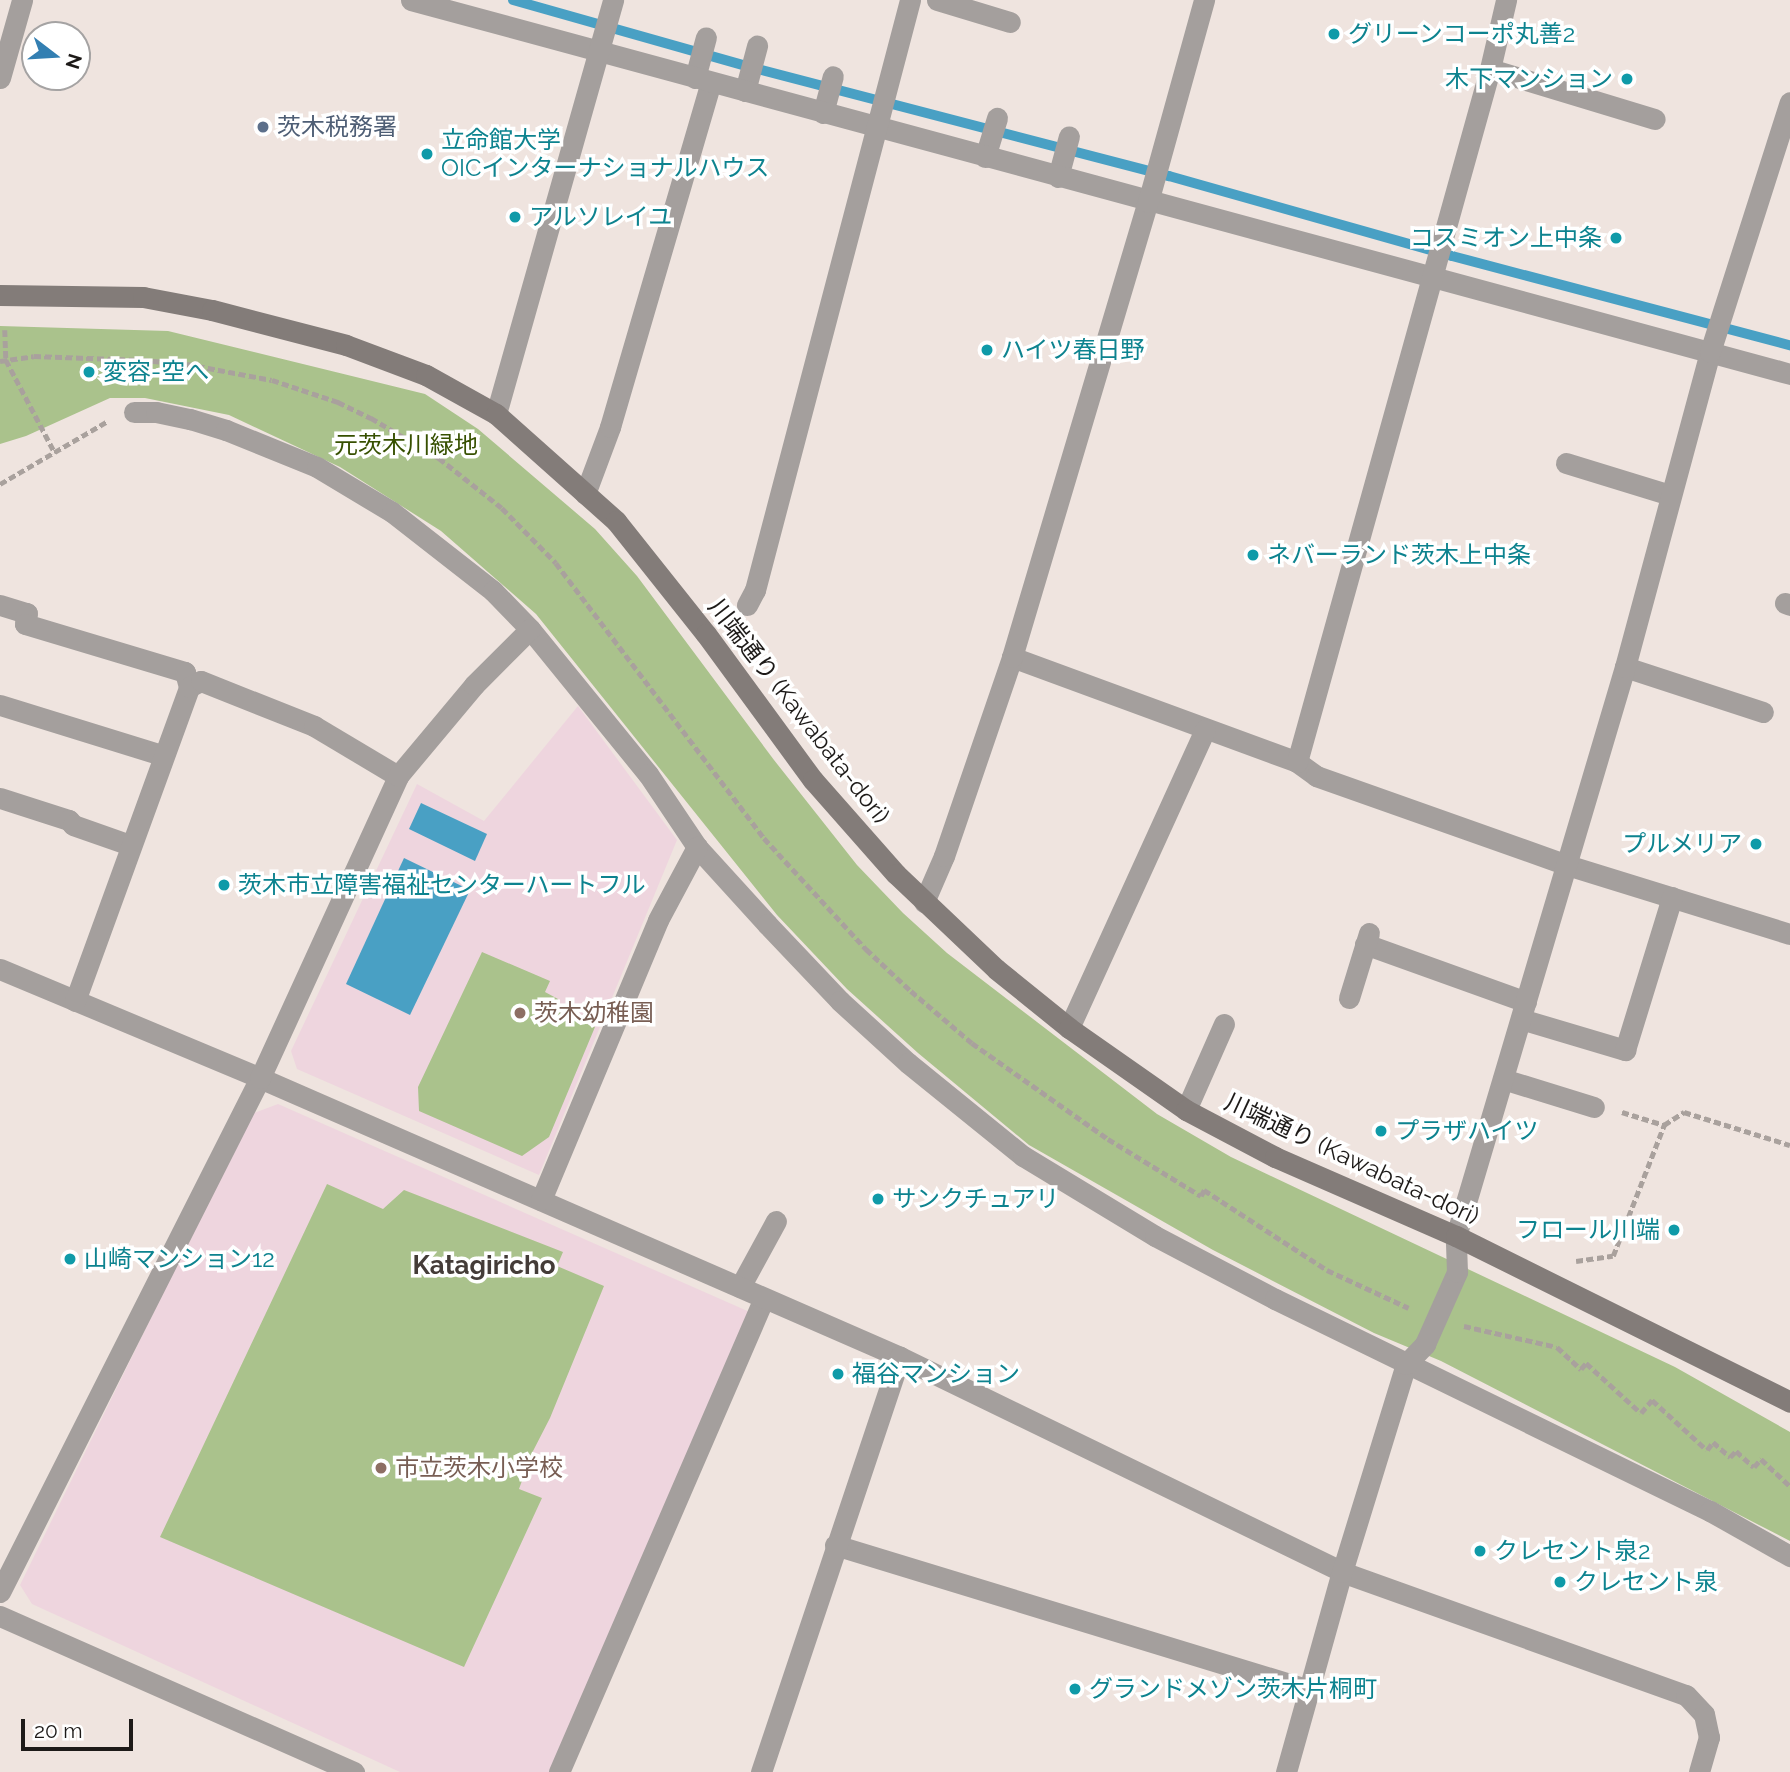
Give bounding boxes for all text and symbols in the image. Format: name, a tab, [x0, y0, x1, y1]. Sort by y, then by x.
place label: グリーンコーポ丸善2	[1348, 20, 1577, 48]
north arrow	[21, 21, 91, 91]
marker: グリーンコーポ丸善2	[1326, 26, 1342, 42]
text: N	[62, 51, 87, 72]
place label: 木下マンション	[1445, 65, 1613, 93]
marker: 木下マンション	[1619, 71, 1635, 87]
place label: 茨木税務署	[277, 113, 397, 141]
marker: 茨木税務署	[255, 119, 271, 135]
place label: 立命館大学 OICインターナショナルハウス	[441, 126, 769, 182]
marker: 立命館大学 OICインターナショナルハウス	[419, 146, 435, 162]
place label: アルソレイユ	[529, 203, 673, 231]
marker: アルソレイユ	[507, 209, 523, 225]
place label: コスミオン上中条	[1410, 224, 1602, 252]
marker: コスミオン上中条	[1608, 230, 1624, 246]
place label: ハイツ春日野	[1001, 336, 1145, 364]
marker: ハイツ春日野	[979, 342, 995, 358]
place label: 変容-空へ	[103, 358, 209, 386]
marker: 変容-空へ	[81, 364, 97, 380]
park label: 元茨木川緑地	[334, 431, 478, 459]
place label: ネバーランド茨木上中条	[1267, 541, 1531, 569]
marker: ネバーランド茨木上中条	[1245, 547, 1261, 563]
street label: 川端通り (Kawabata-dori)	[702, 593, 896, 829]
place label: プルメリア	[1622, 830, 1742, 858]
marker: プルメリア	[1748, 836, 1764, 852]
place label: 茨木市立障害福祉センターハートフル	[238, 871, 646, 899]
marker: 茨木市立障害福祉センターハートフル	[216, 877, 232, 893]
place label: 茨木幼稚園	[534, 999, 654, 1027]
marker: 茨木幼稚園	[512, 1005, 528, 1021]
street label: 川端通り (Kawabata-dori)	[1220, 1087, 1484, 1231]
place label: プラザハイツ	[1395, 1117, 1539, 1145]
marker: プラザハイツ	[1373, 1123, 1389, 1139]
place label: サンクチュアリ	[892, 1185, 1060, 1213]
marker: サンクチュアリ	[870, 1191, 886, 1207]
place label: フロール川端	[1516, 1216, 1660, 1244]
marker: フロール川端	[1666, 1222, 1682, 1238]
place label: 山崎マンション12	[84, 1245, 275, 1273]
district label: Katagiricho	[413, 1250, 555, 1282]
marker: 山崎マンション12	[62, 1251, 78, 1267]
place label: 福谷マンション	[852, 1360, 1020, 1388]
marker: 福谷マンション	[830, 1366, 846, 1382]
place label: 市立茨木小学校	[395, 1454, 563, 1482]
marker: 市立茨木小学校	[373, 1460, 389, 1476]
place label: クレセント泉2	[1494, 1537, 1651, 1565]
marker: クレセント泉2	[1472, 1543, 1488, 1559]
place label: クレセント泉	[1574, 1568, 1718, 1596]
marker: クレセント泉	[1552, 1574, 1568, 1590]
place label: グランドメゾン茨木片桐町	[1089, 1675, 1377, 1703]
marker: グランドメゾン茨木片桐町	[1067, 1681, 1083, 1697]
scale bar	[24, 1706, 136, 1750]
text: 20 m	[34, 1718, 82, 1743]

